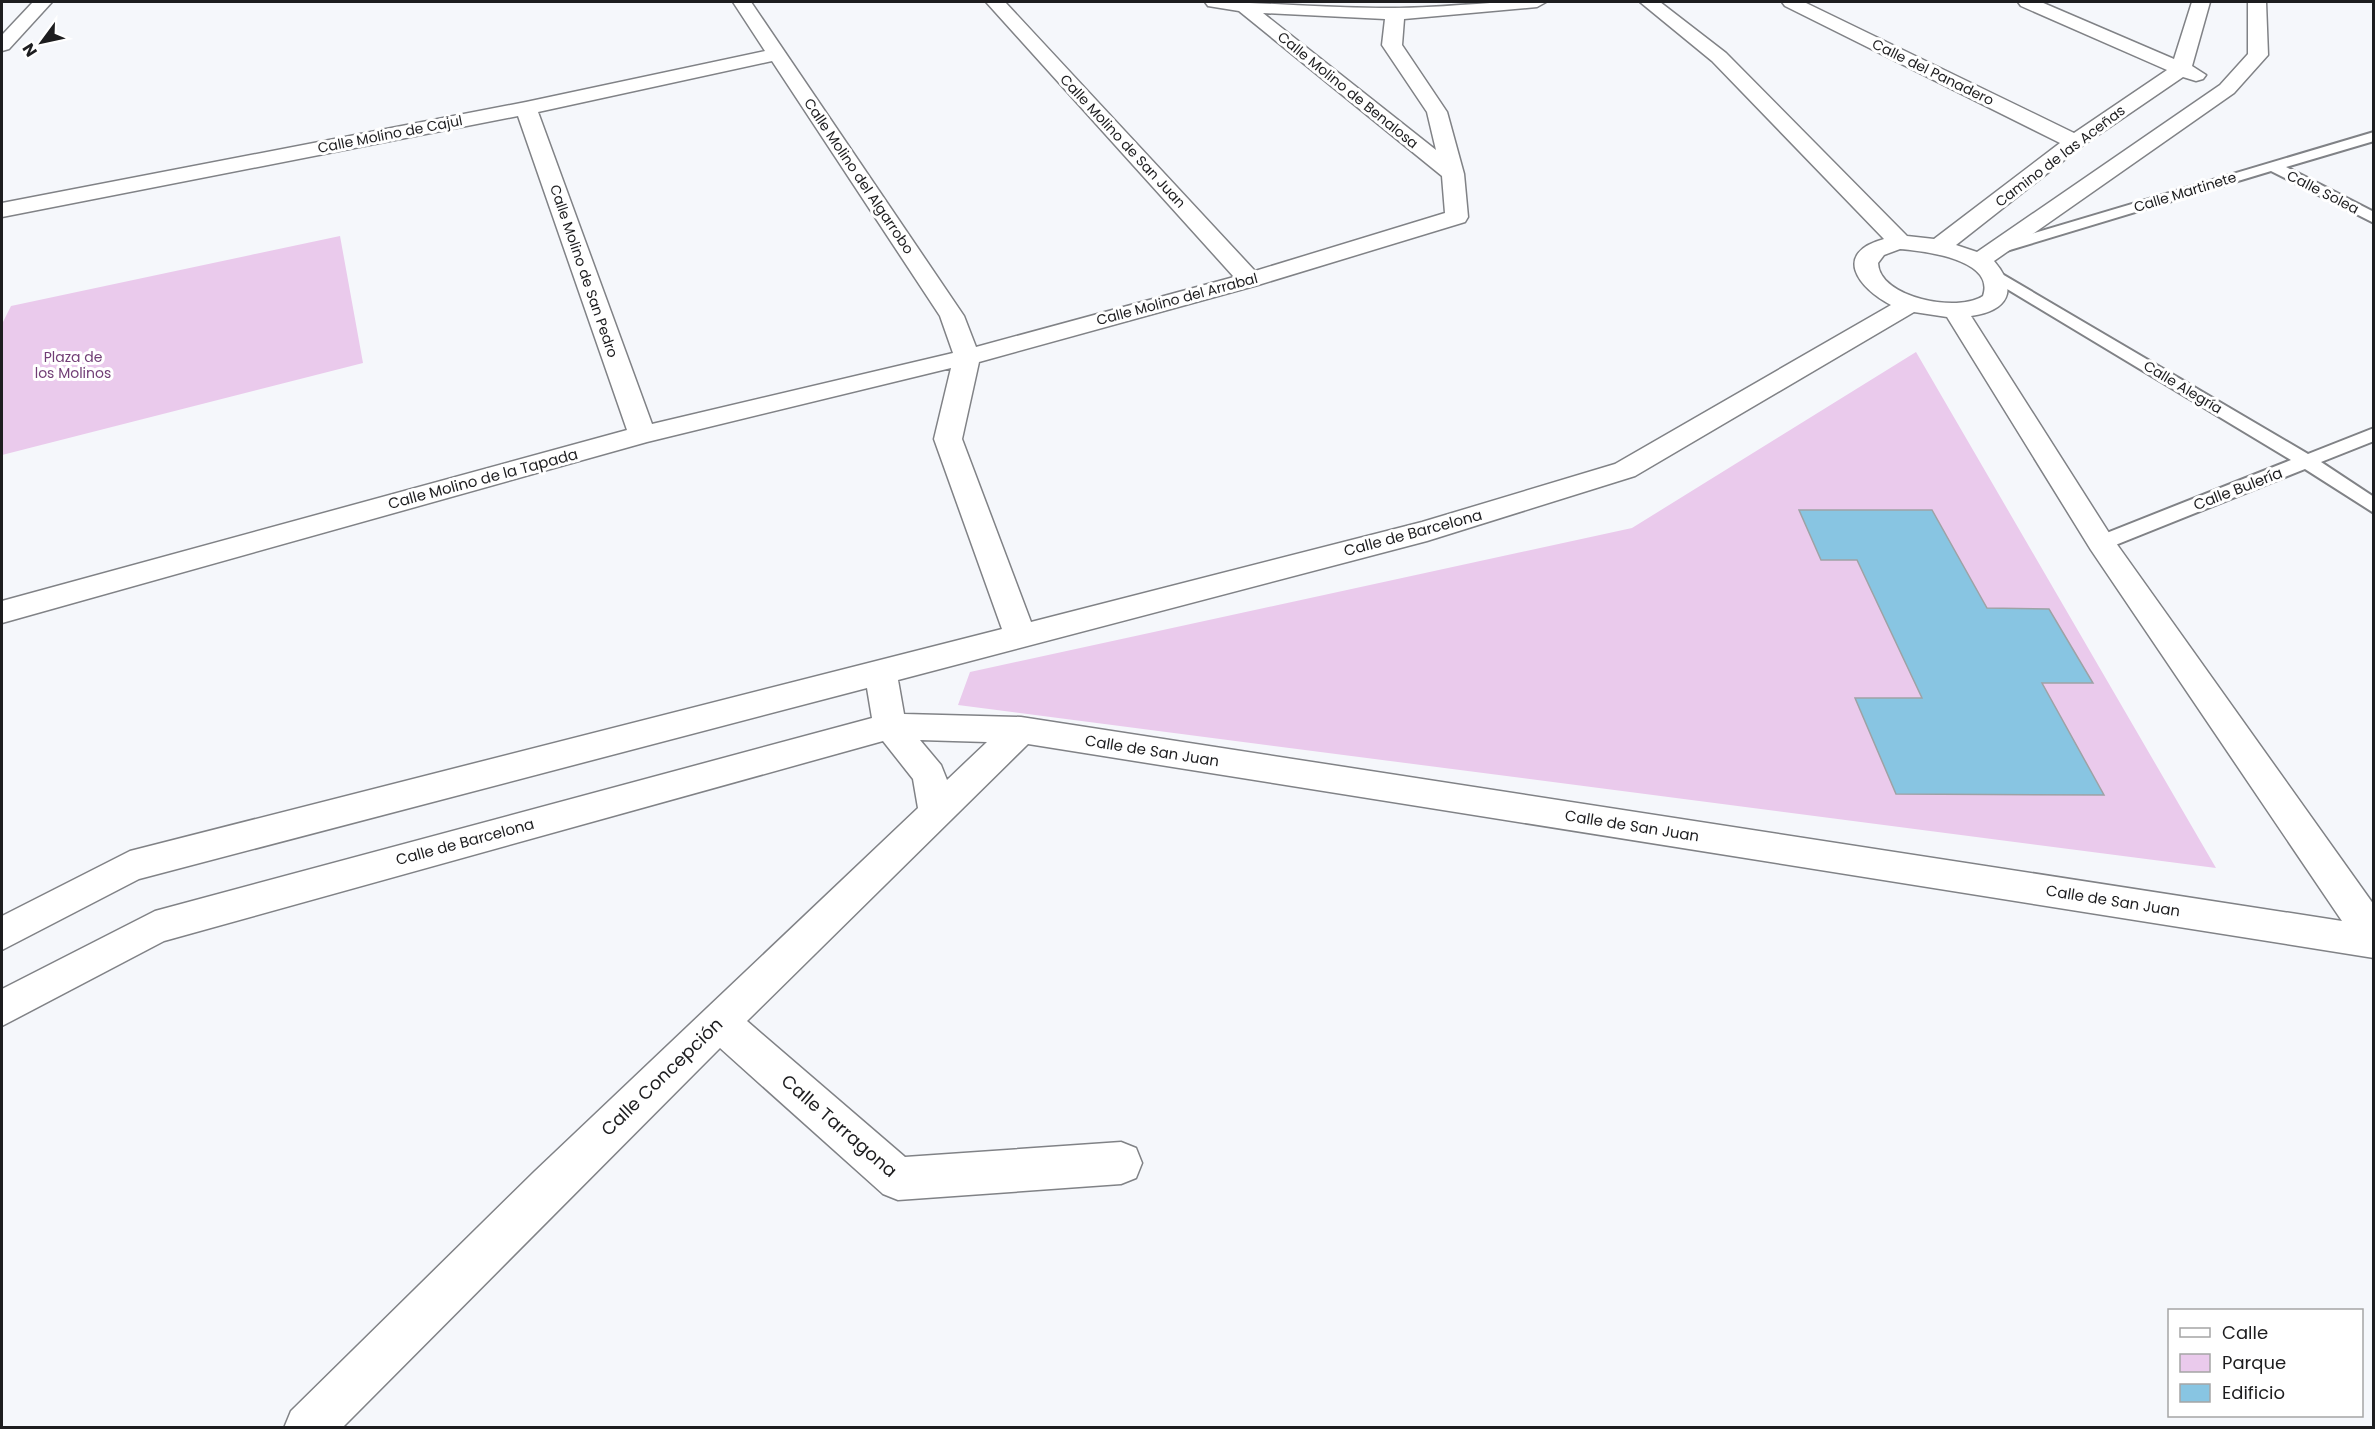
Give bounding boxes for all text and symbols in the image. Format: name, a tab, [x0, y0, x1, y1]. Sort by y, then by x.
north arrow	[12, 12, 72, 72]
street label: Calle Molino de Benalosa	[1273, 27, 1423, 153]
street label: Calle del Panadero	[1869, 34, 1997, 110]
text: N	[17, 39, 43, 61]
street label: Calle Molino de San Juan	[1056, 70, 1190, 212]
street label: Calle Molino del Algarrobo	[799, 94, 919, 258]
street label: Camino de las Aceñas	[1991, 100, 2129, 212]
street label: Calle Molino de Cajul	[316, 110, 464, 158]
street label: Calle Solea	[2284, 165, 2362, 219]
street label: Calle Martinete	[2131, 167, 2239, 217]
street label: Calle Molino de San Pedro	[545, 182, 623, 360]
street label: Calle Molino del Arrabal	[1094, 268, 1260, 330]
park label: Plaza de los Molinos	[35, 347, 111, 383]
street label: Calle Alegría	[2140, 356, 2226, 418]
street label: Calle Molino de la Tapada	[386, 443, 580, 514]
street label: Calle Bulería	[2190, 462, 2285, 515]
street label: Calle de Barcelona	[1341, 504, 1484, 561]
street label: Calle de San Juan	[1083, 730, 1221, 771]
street label: Calle de San Juan	[1563, 805, 1701, 846]
street label: Calle de Barcelona	[393, 813, 536, 870]
street label: Calle de San Juan	[2044, 880, 2182, 921]
street label: Calle Concepción	[595, 1012, 728, 1141]
street label: Calle Tarragona	[776, 1068, 903, 1183]
legend	[2168, 1309, 2363, 1417]
text: Calle	[2222, 1320, 2268, 1345]
text: Parque	[2222, 1350, 2286, 1375]
text: Edificio	[2222, 1380, 2285, 1405]

